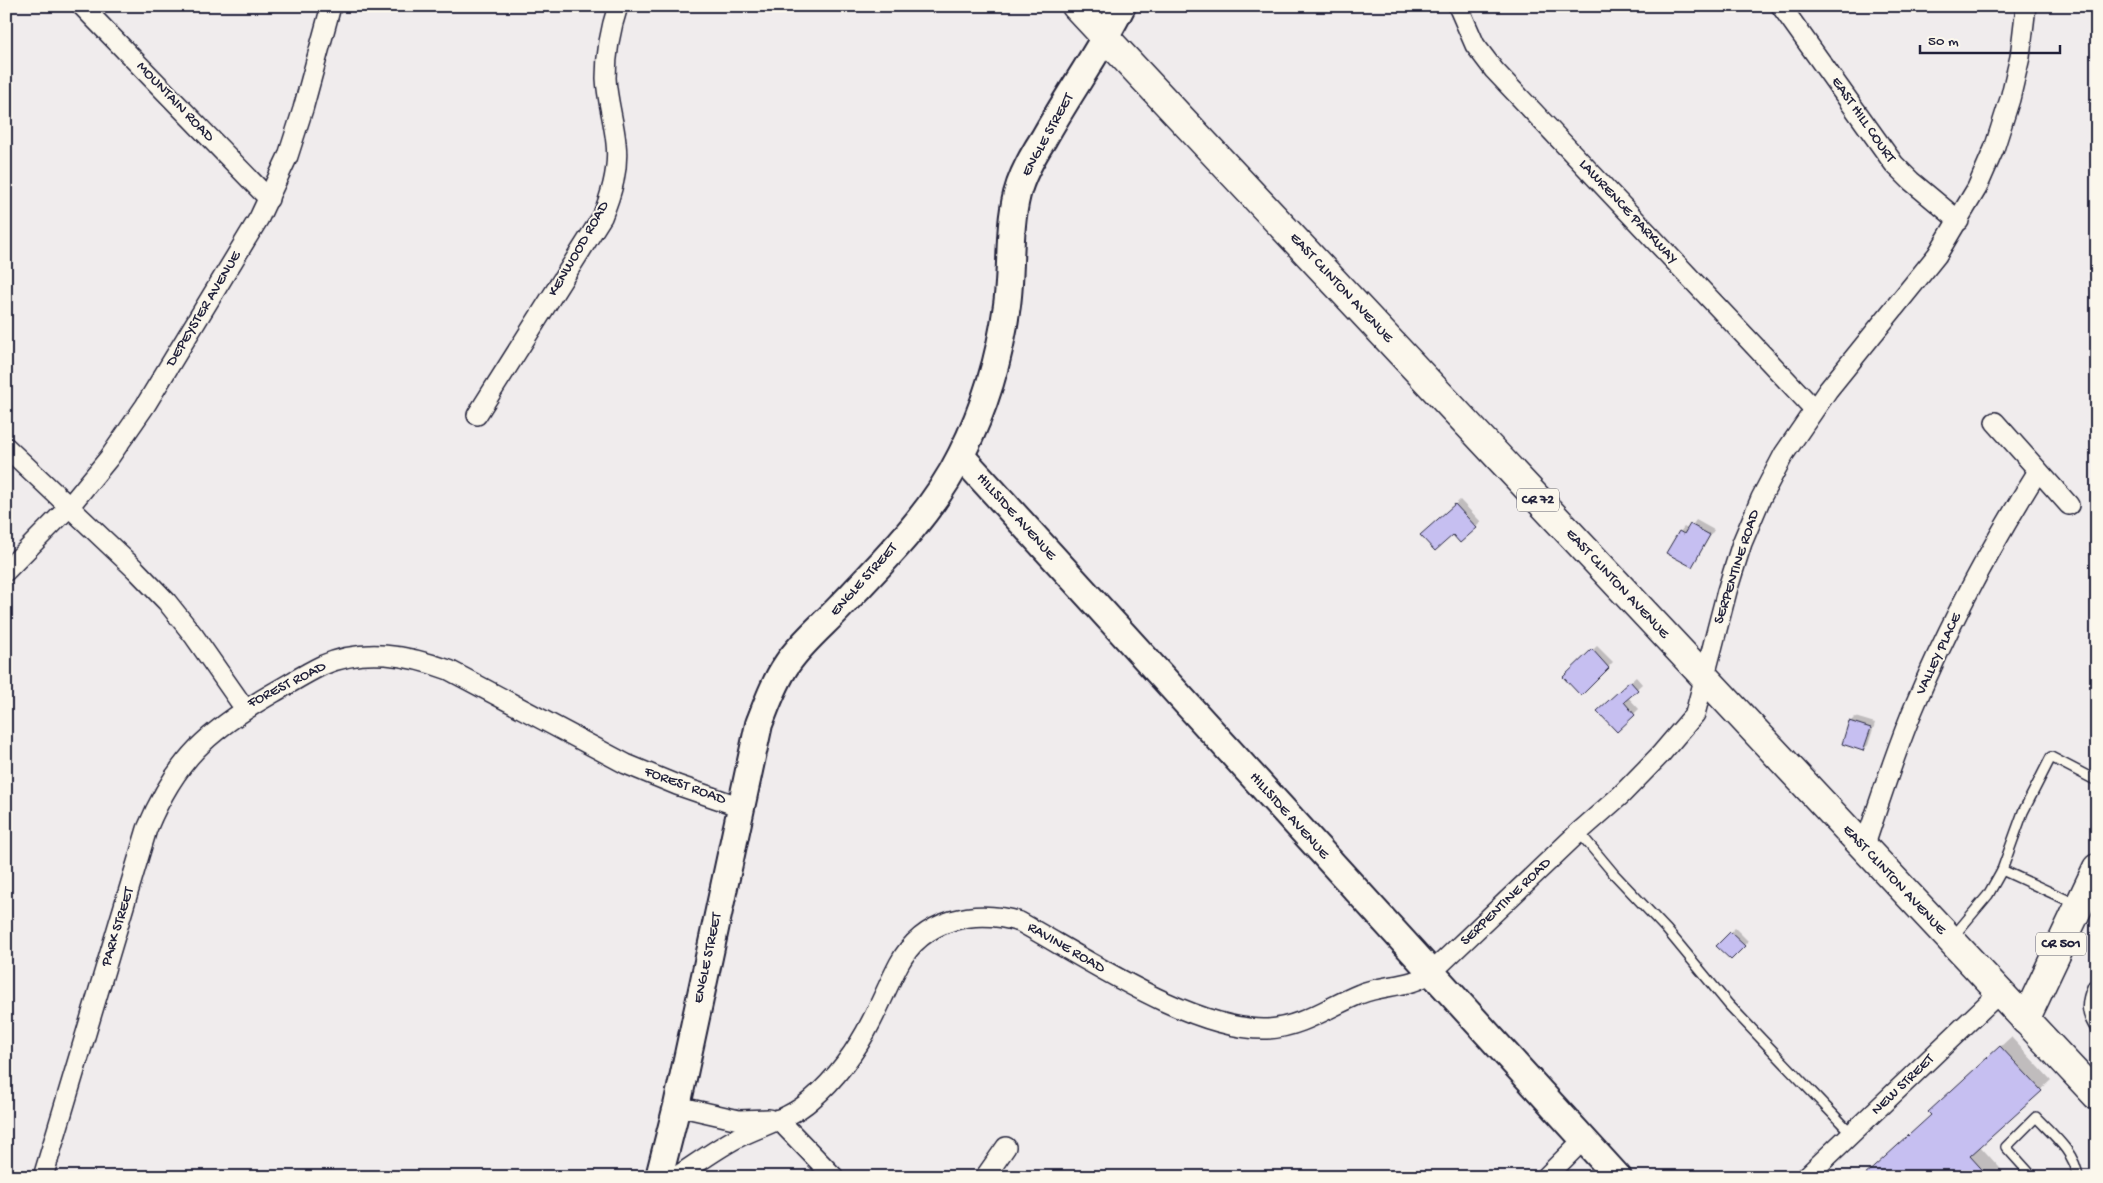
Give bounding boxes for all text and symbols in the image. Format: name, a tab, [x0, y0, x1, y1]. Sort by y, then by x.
scale bar	[1920, 22, 2060, 54]
text: 50 m	[1928, 33, 1959, 51]
street label: MOUNTAIN ROAD	[132, 58, 218, 146]
street label: EAST HILL COURT	[1827, 74, 1900, 167]
street label: ENGLE STREET	[1018, 89, 1079, 180]
street label: LAWRENCE PARKWAY	[1575, 156, 1681, 268]
street label: KENWOOD ROAD	[544, 198, 614, 300]
street label: EAST CLINTON AVENUE	[1285, 229, 1397, 347]
street label: DEPEYSTER AVENUE	[162, 247, 246, 371]
street label: HILLSIDE AVENUE	[972, 470, 1060, 565]
road number: CR 72	[1517, 488, 1559, 512]
street label: SERPENTINE ROAD	[1710, 507, 1764, 626]
street label: EAST CLINTON AVENUE	[1561, 525, 1673, 643]
street label: ENGLE STREET	[827, 539, 902, 620]
street label: VALLEY PLACE	[1912, 610, 1966, 699]
street label: FOREST ROAD	[244, 657, 329, 713]
street label: FOREST ROAD	[641, 763, 729, 809]
street label: HILLSIDE AVENUE	[1245, 769, 1333, 864]
street label: EAST CLINTON AVENUE	[1838, 821, 1950, 939]
street label: SERPENTINE ROAD	[1457, 854, 1555, 950]
street label: PARK STREET	[97, 884, 139, 970]
street label: ENGLE STREET	[690, 910, 727, 1005]
street label: RAVINE ROAD	[1024, 918, 1108, 978]
road number: CR 501	[2036, 932, 2086, 956]
street label: NEW STREET	[1868, 1050, 1939, 1119]

